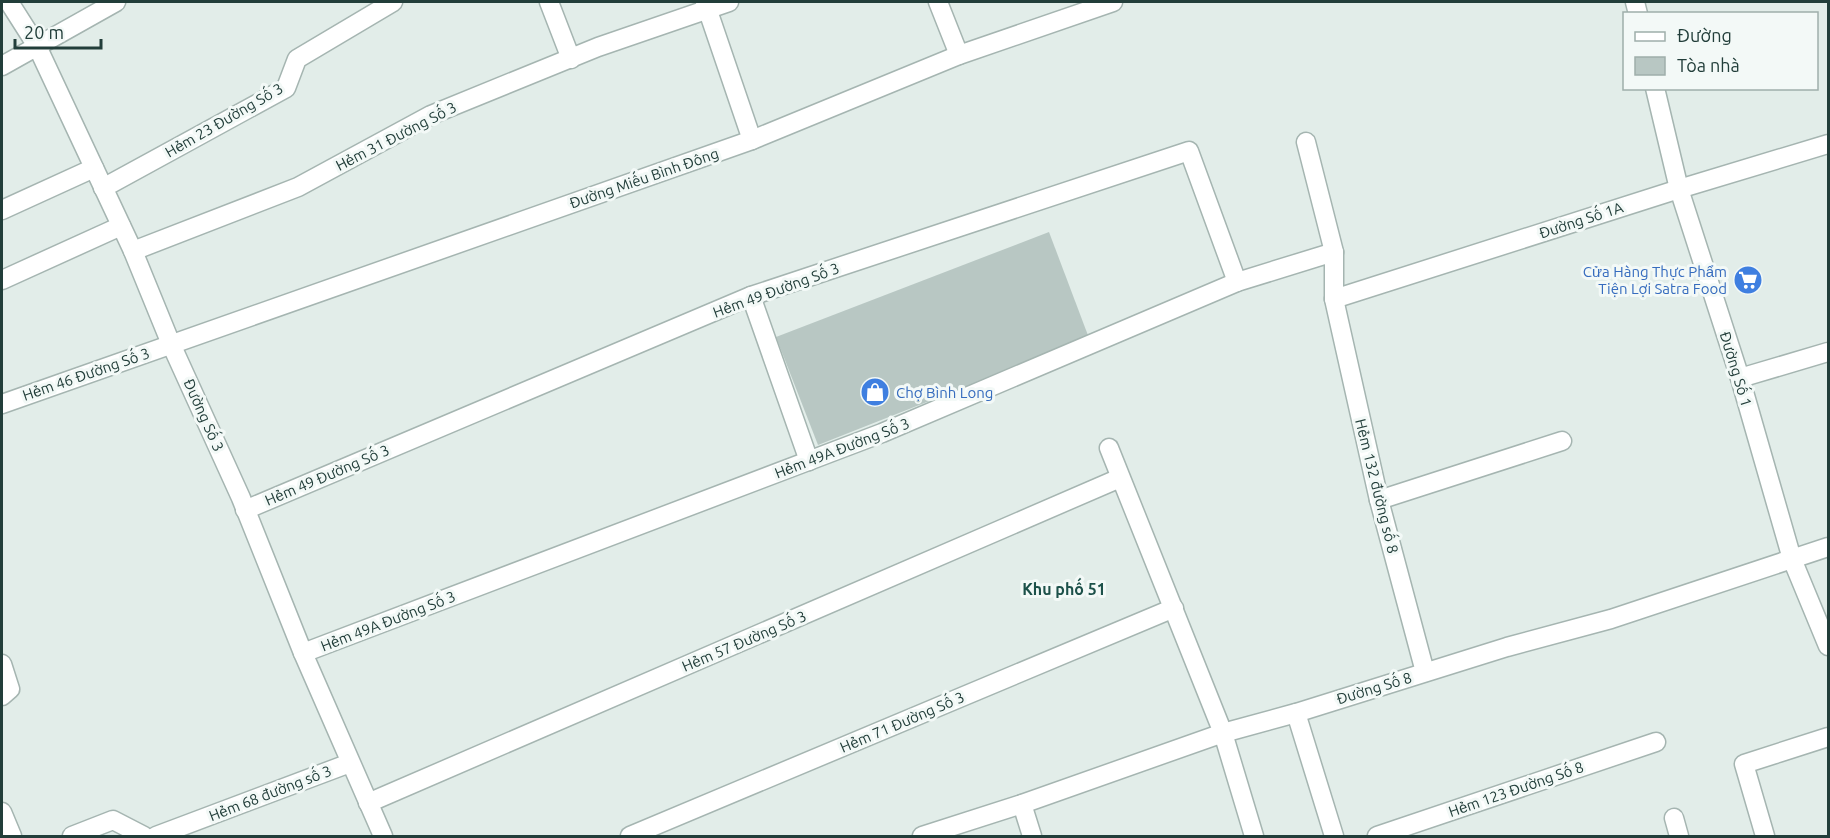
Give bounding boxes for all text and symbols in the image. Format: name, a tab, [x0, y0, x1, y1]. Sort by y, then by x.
scale bar	[15, 12, 100, 50]
legend	[1623, 12, 1818, 90]
text: 20 m	[24, 22, 64, 42]
text: Đường	[1677, 25, 1732, 45]
text: Tòa nhà	[1677, 55, 1740, 75]
street label: Hẻm 23 Đường Số 3	[161, 78, 286, 161]
street label: Hẻm 31 Đường Số 3	[332, 97, 459, 174]
street label: Đường Miếu Bình Đông	[567, 143, 721, 212]
street label: Đường Số 1A	[1536, 197, 1625, 242]
street label: Hẻm 49 Đường Số 3	[710, 258, 841, 321]
place label: Cửa Hàng Thực Phẩm Tiện Lợi Satra Food	[1583, 263, 1727, 297]
supermarket icon: Cửa Hàng Thực Phẩm Tiện Lợi Satra Food	[1732, 264, 1764, 296]
street label: Đường Số 1	[1717, 329, 1757, 409]
street label: Hẻm 46 Đường Số 3	[20, 343, 152, 404]
street label: Đường Số 3	[180, 375, 229, 454]
shop icon: Chợ Bình Long	[859, 376, 891, 408]
place label: Chợ Bình Long	[896, 384, 993, 401]
street label: Hẻm 49A Đường Số 3	[772, 413, 912, 482]
street label: Hẻm 132 đường số 8	[1352, 416, 1404, 555]
street label: Hẻm 49 Đường Số 3	[262, 440, 392, 509]
district label: Khu phố 51	[1022, 577, 1106, 598]
street label: Hẻm 49A Đường Số 3	[318, 586, 458, 655]
street label: Hẻm 57 Đường Số 3	[679, 606, 809, 675]
street label: Đường Số 8	[1334, 667, 1414, 707]
street label: Hẻm 71 Đường Số 3	[837, 687, 967, 756]
street label: Hẻm 123 Đường Số 8	[1446, 756, 1586, 820]
street label: Hẻm 68 đường số 3	[206, 760, 334, 824]

